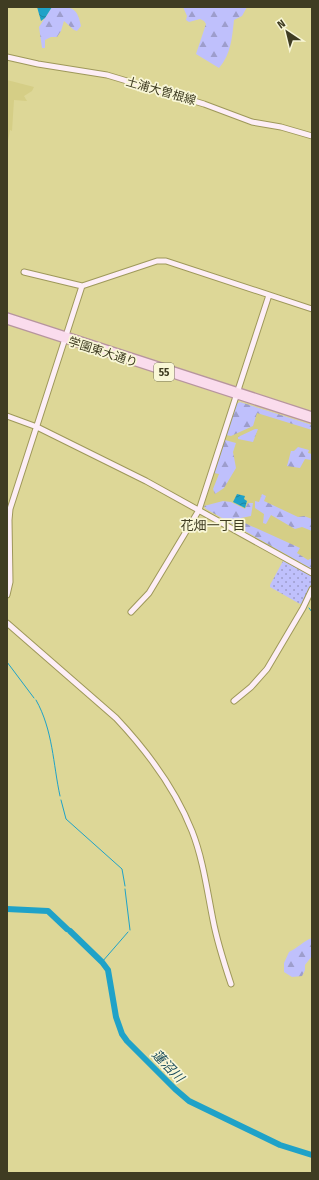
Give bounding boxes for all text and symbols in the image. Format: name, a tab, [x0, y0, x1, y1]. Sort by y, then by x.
north arrow	[267, 12, 307, 52]
text: N	[275, 17, 288, 31]
street label: 土浦大曽根線	[124, 74, 198, 108]
street label: 学園東大通り	[67, 334, 139, 370]
road number: 55	[154, 363, 174, 381]
district label: 花畑一丁目	[180, 518, 246, 533]
water label: 蓮沼川	[149, 1047, 188, 1087]

